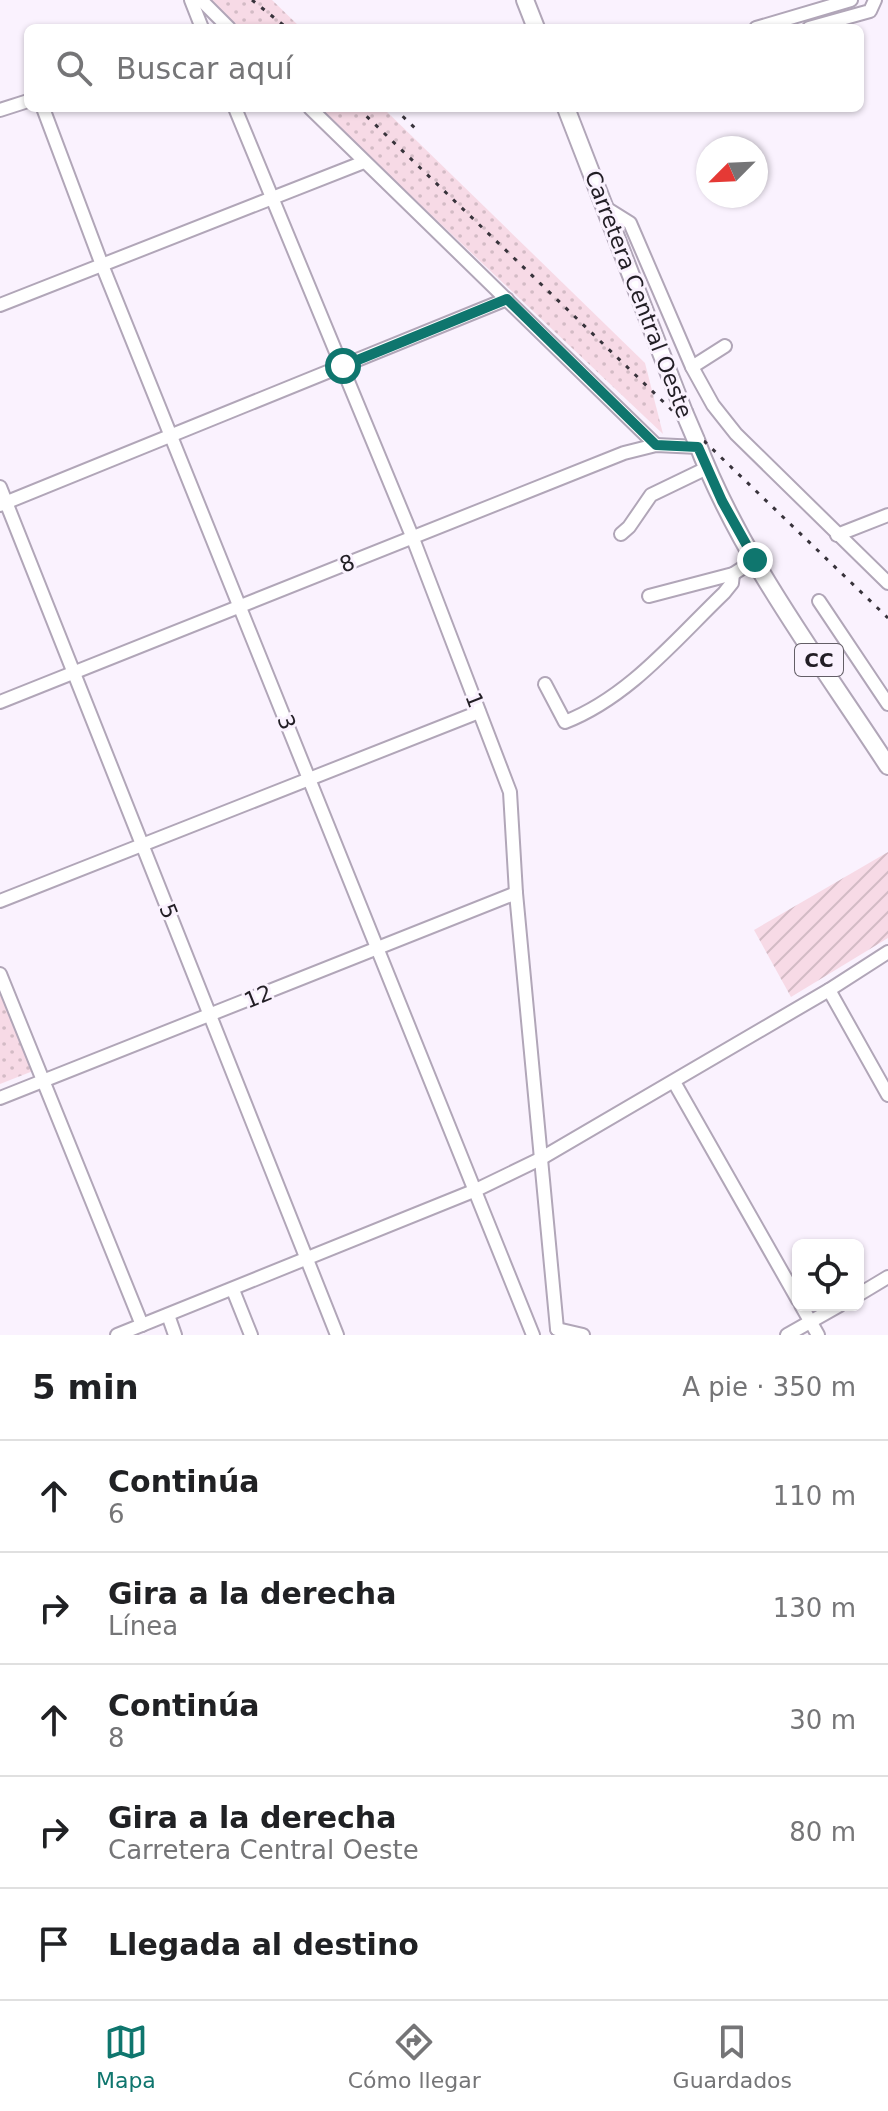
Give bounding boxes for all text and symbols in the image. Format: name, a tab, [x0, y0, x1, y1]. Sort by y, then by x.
search box	[24, 24, 864, 112]
icon: search	[52, 46, 96, 90]
text: Buscar aquí	[116, 51, 293, 86]
north arrow	[696, 136, 768, 208]
street label: Carretera Central Oeste	[580, 167, 697, 421]
route start	[325, 348, 361, 384]
route end	[737, 542, 773, 578]
street label: 8	[336, 549, 358, 578]
road number: CC	[795, 644, 843, 676]
street label: 1	[460, 689, 489, 711]
street label: 3	[272, 711, 301, 733]
street label: 5	[154, 900, 183, 922]
street label: 12	[241, 980, 276, 1013]
map controls	[792, 1239, 864, 1311]
button: locate	[792, 1239, 864, 1311]
text: 5 min	[32, 1367, 139, 1407]
text: A pie · 350 m	[682, 1372, 856, 1402]
text: Continúa	[108, 1464, 260, 1499]
icon: ahead	[32, 1474, 76, 1518]
text: 110 m	[773, 1481, 856, 1511]
text: 6	[108, 1499, 125, 1529]
text: Gira a la derecha	[108, 1576, 396, 1611]
icon: right	[32, 1586, 76, 1630]
text: 130 m	[773, 1593, 856, 1623]
text: Línea	[108, 1611, 178, 1641]
text: Continúa	[108, 1688, 260, 1723]
icon: ahead	[32, 1698, 76, 1742]
text: 30 m	[789, 1705, 856, 1735]
text: 8	[108, 1723, 125, 1753]
text: Gira a la derecha	[108, 1800, 396, 1835]
icon: right	[32, 1810, 76, 1854]
text: 80 m	[789, 1817, 856, 1847]
text: Carretera Central Oeste	[108, 1835, 419, 1865]
icon: arrive	[32, 1922, 76, 1966]
text: Llegada al destino	[108, 1927, 419, 1962]
tab: Mapa	[96, 2020, 156, 2093]
tab: Cómo llegar	[348, 2020, 481, 2093]
tab: Guardados	[673, 2020, 792, 2093]

